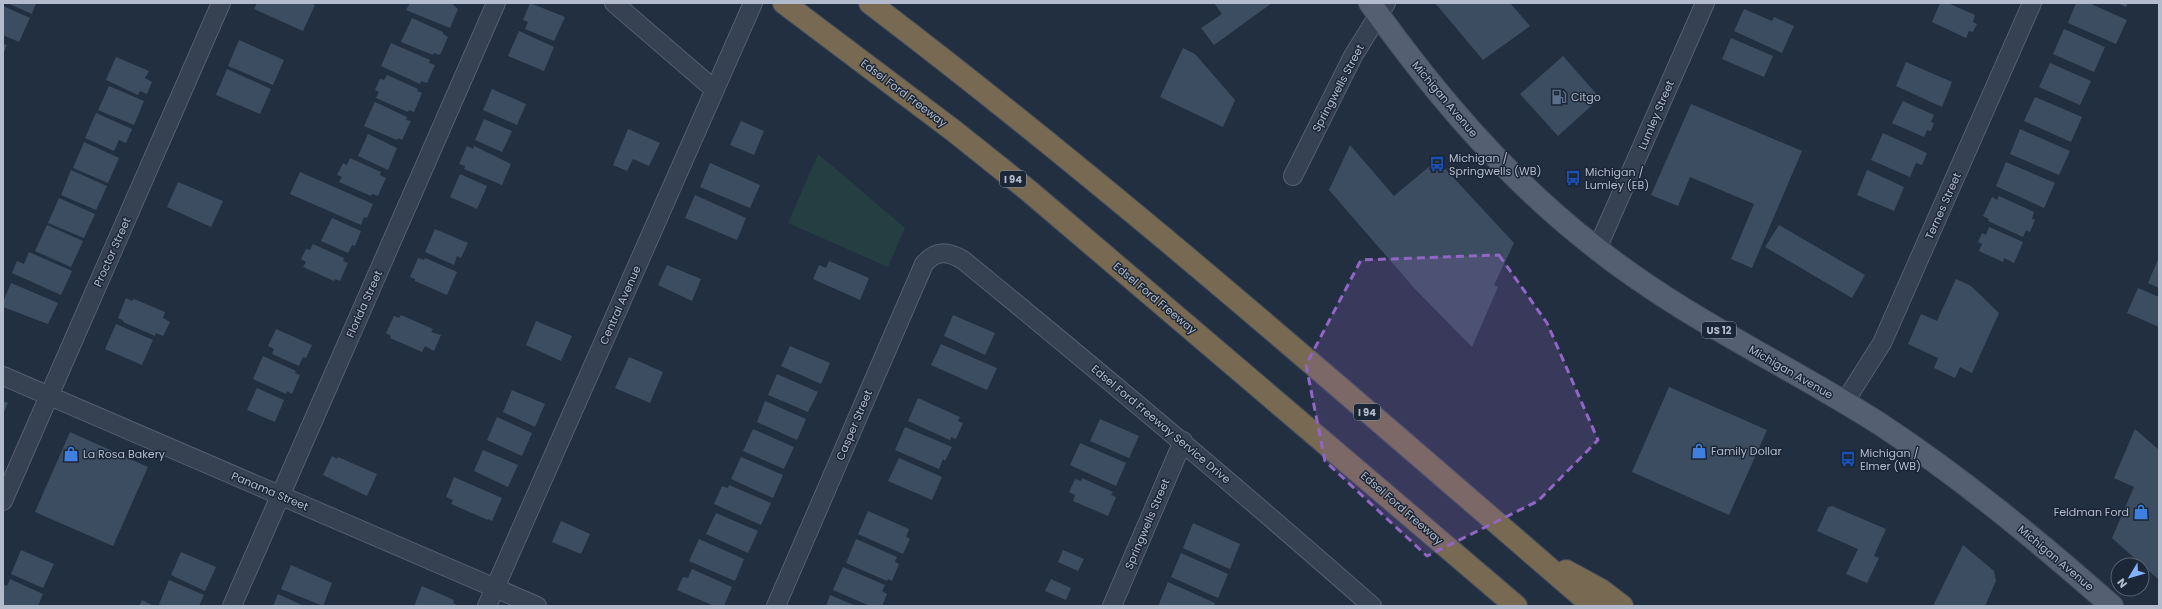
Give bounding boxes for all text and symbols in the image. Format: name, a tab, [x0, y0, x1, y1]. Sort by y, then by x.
street label: Springwells Street	[1308, 41, 1368, 135]
street label: Edsel Ford Freeway	[858, 55, 951, 131]
street label: Michigan Avenue	[1408, 58, 1482, 141]
street label: Lumley Street	[1634, 78, 1678, 152]
fuel station icon: Citgo	[1550, 88, 1568, 106]
place label: Citgo	[1571, 89, 1601, 105]
place label: Michigan / Springwells (WB)	[1449, 150, 1542, 179]
bus stop icon: Michigan / Springwells (WB)	[1428, 155, 1446, 173]
place label: Michigan / Lumley (EB)	[1585, 164, 1649, 193]
bus stop icon: Michigan / Lumley (EB)	[1564, 169, 1582, 187]
street label: Ternes Street	[1921, 170, 1965, 242]
road number: I 94	[1000, 171, 1026, 187]
street label: Proctor Street	[90, 215, 134, 289]
street label: Edsel Ford Freeway	[1110, 258, 1201, 338]
street label: Central Avenue	[595, 263, 645, 347]
street label: Florida Street	[342, 268, 386, 340]
road number: US 12	[1702, 322, 1736, 338]
street label: Michigan Avenue	[1746, 341, 1836, 403]
street label: Edsel Ford Freeway Service Drive	[1088, 361, 1234, 487]
street label: Casper Street	[832, 387, 876, 463]
road number: I 94	[1354, 404, 1380, 420]
shop icon: Family Dollar	[1690, 442, 1708, 460]
place label: Family Dollar	[1711, 443, 1782, 459]
shop icon: La Rosa Bakery	[62, 445, 80, 463]
place label: Michigan / Elmer (WB)	[1860, 445, 1921, 474]
place label: La Rosa Bakery	[83, 446, 166, 462]
bus stop icon: Michigan / Elmer (WB)	[1839, 450, 1857, 468]
street label: Panama Street	[229, 468, 311, 514]
street label: Edsel Ford Freeway	[1357, 468, 1447, 549]
street label: Springwells Street	[1121, 476, 1173, 572]
shop icon: Feldman Ford	[2132, 503, 2150, 521]
place label: Feldman Ford	[2054, 504, 2129, 520]
street label: Michigan Avenue	[2015, 521, 2098, 595]
north arrow	[2110, 557, 2150, 597]
text: N	[2113, 575, 2131, 591]

